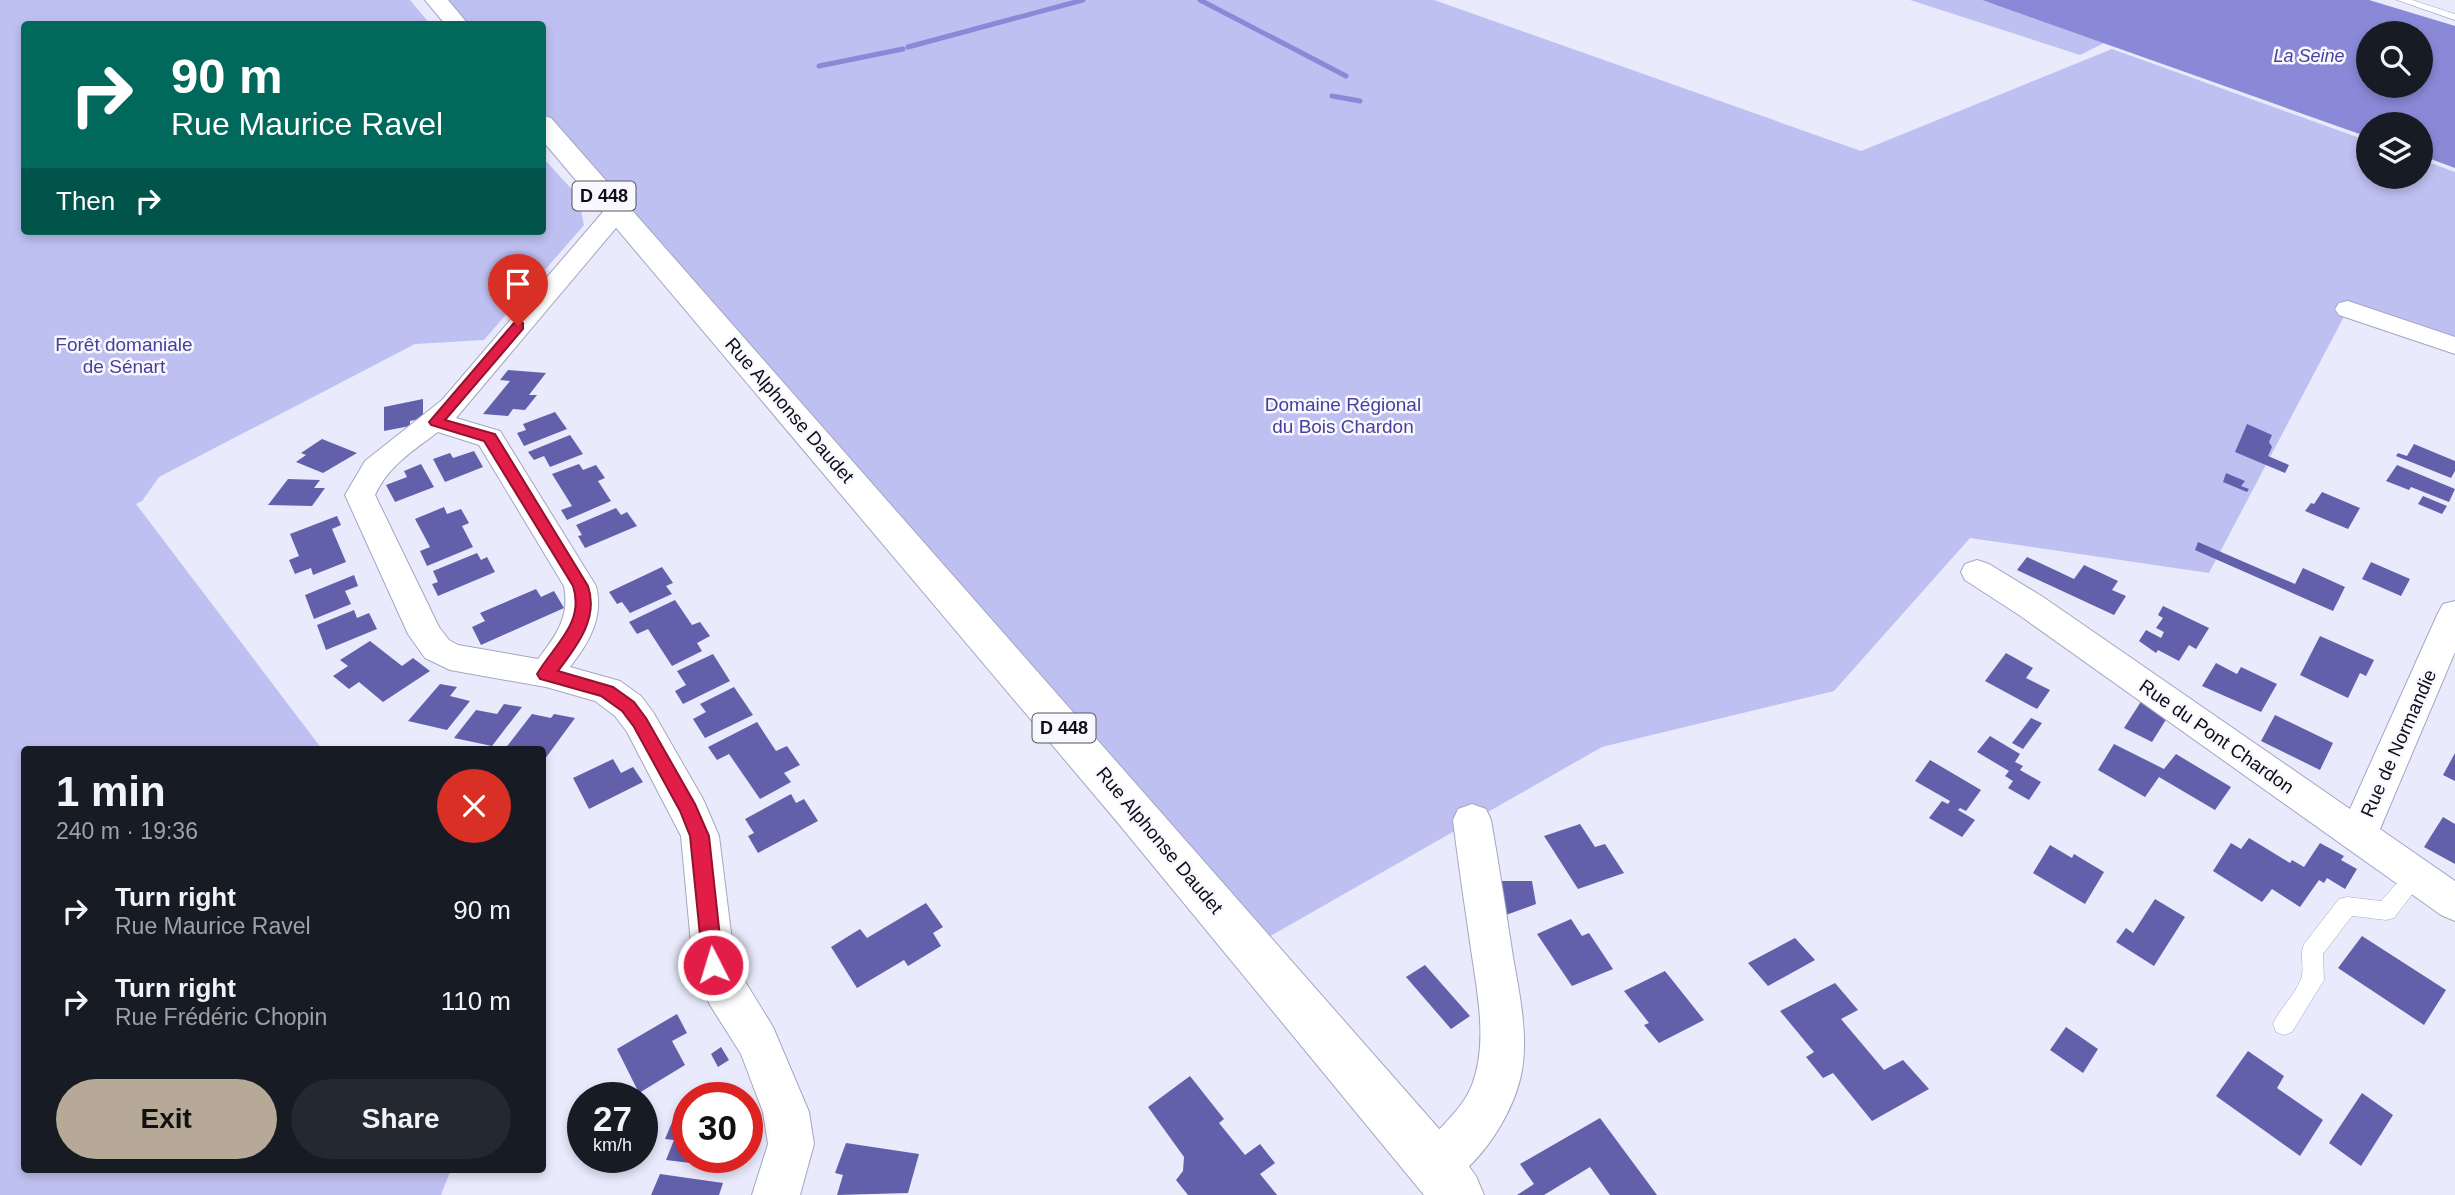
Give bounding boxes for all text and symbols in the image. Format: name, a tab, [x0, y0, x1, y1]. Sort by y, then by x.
map controls	[2356, 21, 2433, 189]
button: search	[2356, 21, 2433, 98]
water label: La Seine	[2273, 46, 2345, 66]
icon: right	[56, 49, 147, 140]
text: 90 m	[171, 49, 283, 103]
text: Rue Maurice Ravel	[171, 106, 443, 142]
button: layers	[2356, 112, 2433, 189]
icon: right	[129, 182, 167, 220]
road number: D 448	[572, 182, 636, 210]
text: Then	[56, 186, 115, 216]
pin	[488, 254, 548, 326]
icon: arrive	[499, 265, 537, 303]
park label: Forêt domaniale de Sénart	[55, 334, 193, 377]
street label: Rue Alphonse Daudet	[721, 334, 859, 488]
park label: Domaine Régional du Bois Chardon	[1265, 394, 1421, 437]
street label: Rue de Normandie	[2356, 666, 2440, 820]
street label: Rue du Pont Chardon	[2135, 675, 2298, 798]
road number: D 448	[1032, 714, 1096, 742]
street label: Rue Alphonse Daudet	[1092, 763, 1228, 918]
text: 1 min	[56, 768, 166, 815]
button: close	[437, 769, 511, 843]
text: 240 m · 19:36	[56, 818, 198, 844]
text: Turn right	[115, 882, 236, 912]
icon: right	[56, 892, 94, 930]
text: 90 m	[453, 895, 511, 925]
text: Rue Maurice Ravel	[115, 913, 311, 939]
position arrow	[676, 928, 750, 1002]
text: Turn right	[115, 973, 236, 1003]
icon: right	[56, 983, 94, 1021]
text: 110 m	[441, 986, 511, 1016]
text: Rue Frédéric Chopin	[115, 1004, 327, 1030]
button: Exit	[56, 1079, 277, 1159]
button: Share	[291, 1079, 511, 1159]
speed limit sign: 30	[672, 1082, 763, 1173]
text: 27	[593, 1099, 632, 1138]
text: km/h	[593, 1135, 632, 1155]

